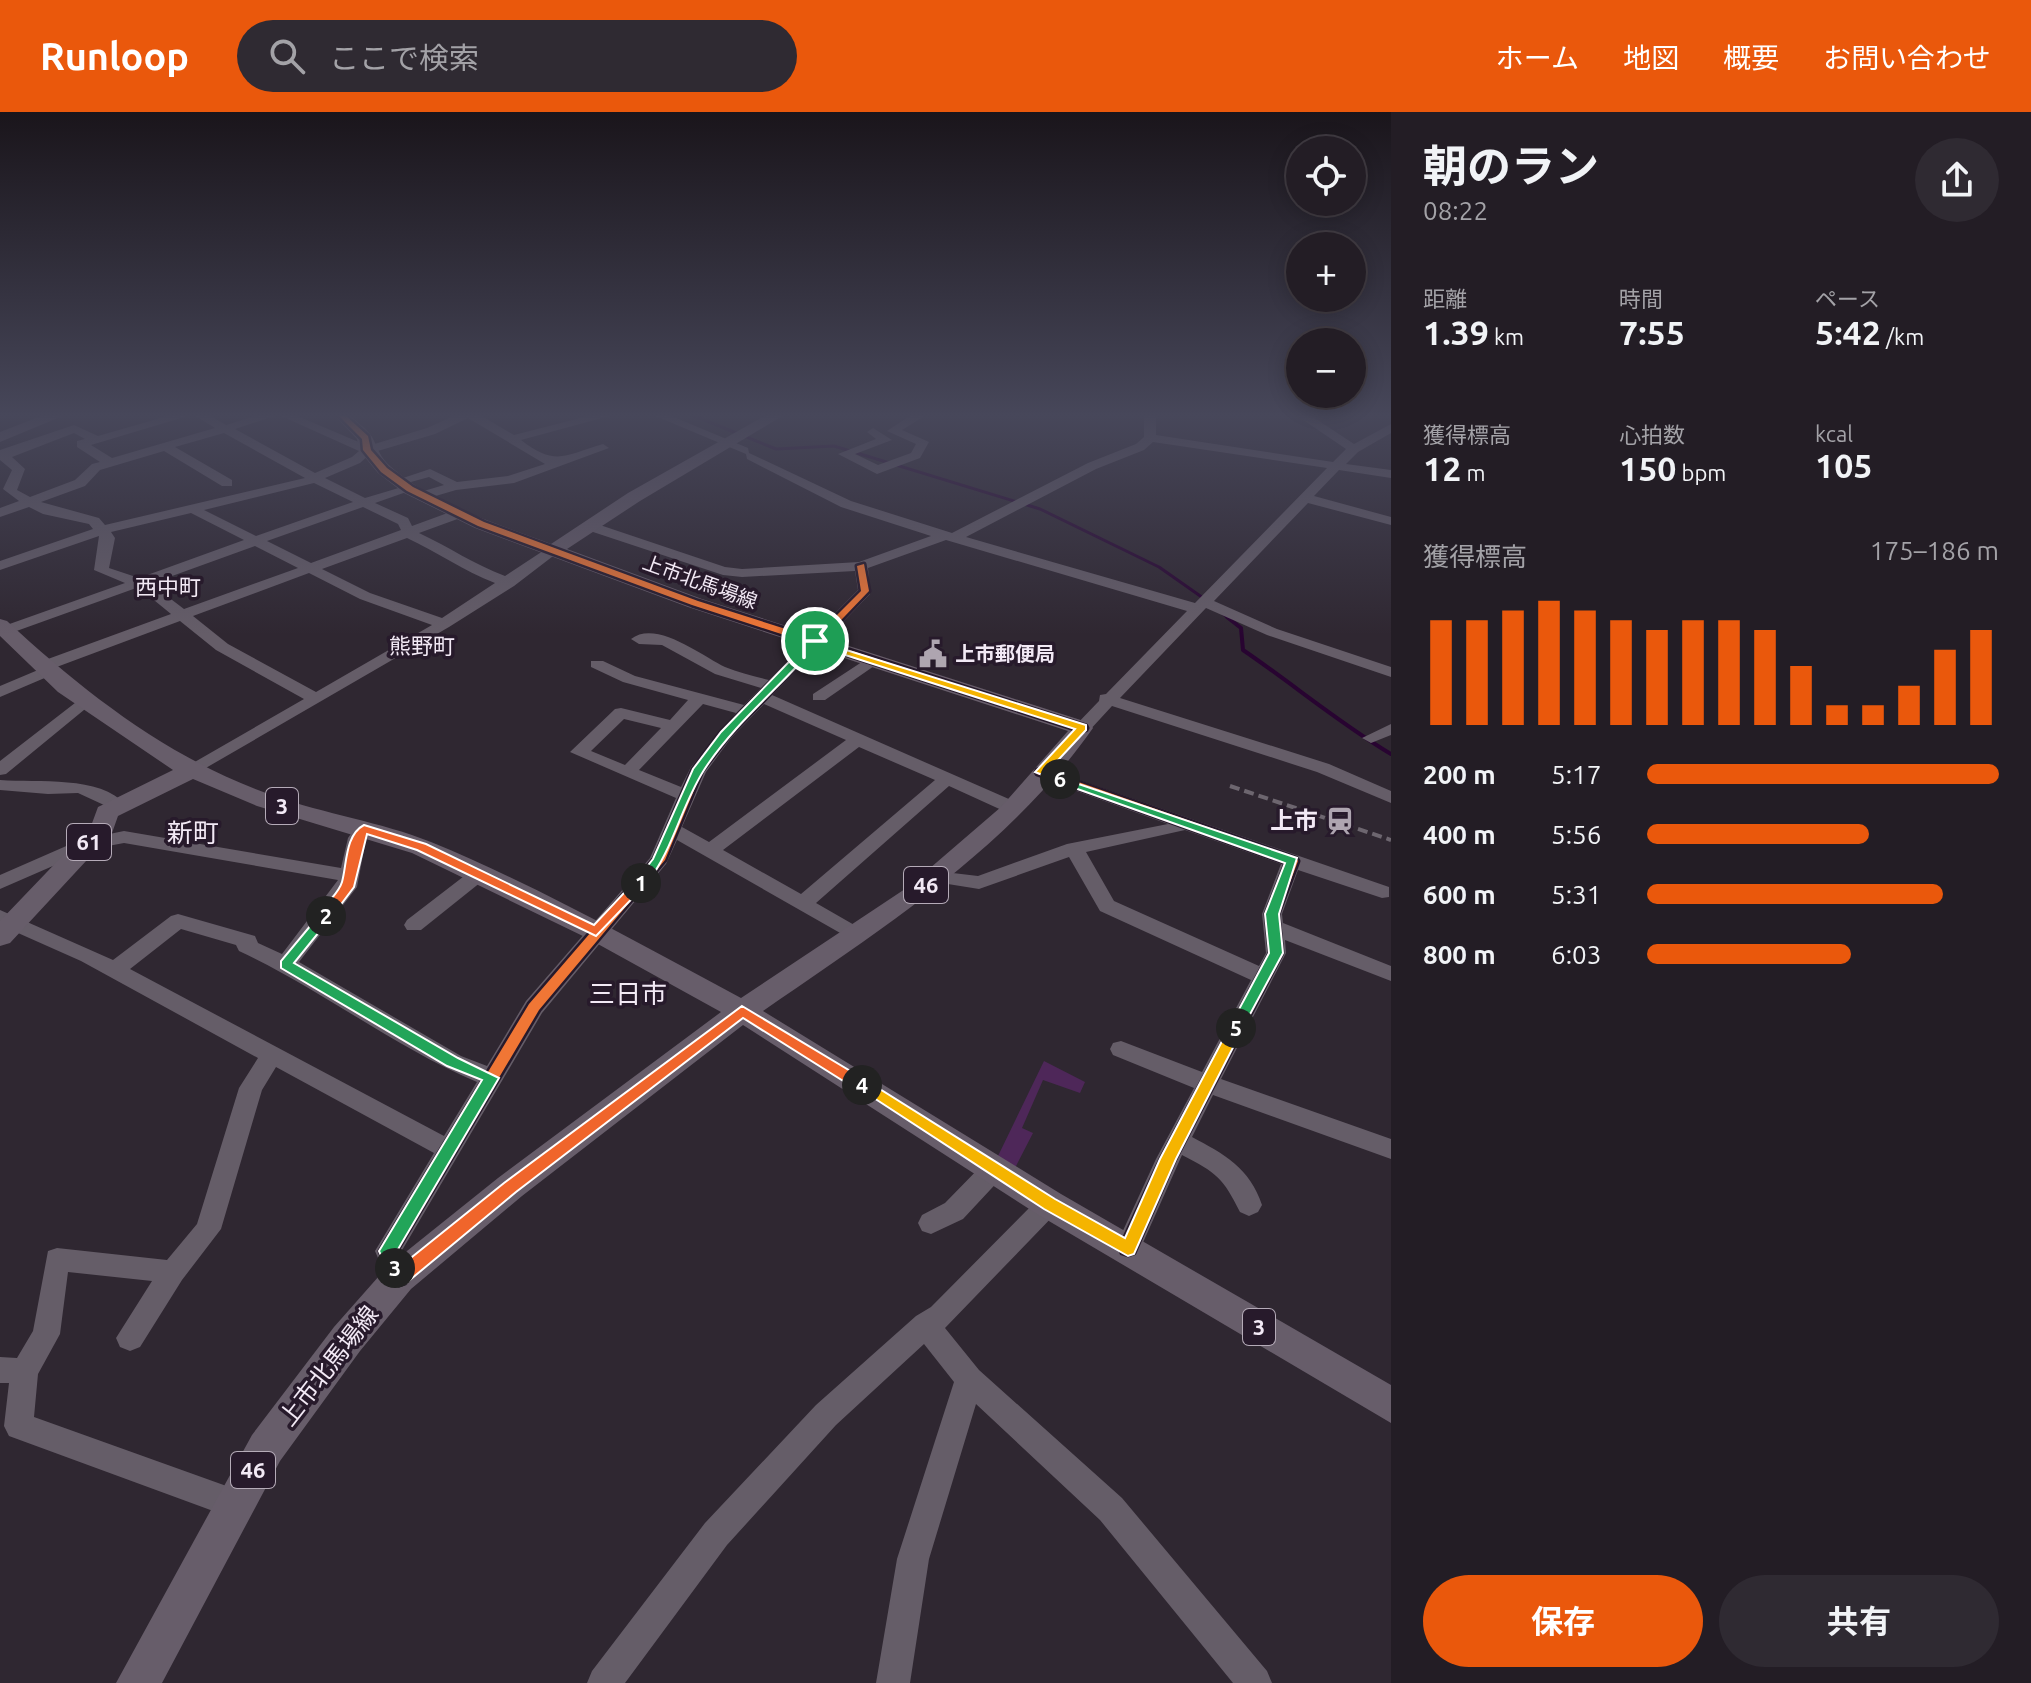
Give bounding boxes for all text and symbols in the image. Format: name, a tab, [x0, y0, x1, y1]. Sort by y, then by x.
search box	[237, 20, 797, 92]
icon: search	[265, 34, 309, 78]
text: Runloop	[40, 35, 189, 77]
text: ここで検索	[329, 41, 479, 75]
text: ホーム	[1496, 42, 1579, 73]
text: 地図	[1623, 42, 1679, 73]
text: 概要	[1723, 42, 1779, 73]
text: お問い合わせ	[1823, 42, 1991, 73]
map controls	[1286, 136, 1366, 408]
button: locate	[1286, 136, 1366, 216]
button: share	[1915, 138, 1999, 222]
text: 朝のラン	[1423, 141, 1599, 190]
text: 08:22	[1423, 196, 1488, 225]
button: +	[1286, 232, 1366, 312]
text: 距離	[1423, 286, 1467, 311]
text: 時間	[1619, 286, 1663, 311]
text: ペース	[1815, 286, 1880, 311]
text: 1.39	[1423, 313, 1489, 351]
text: 7:55	[1619, 313, 1685, 351]
text: 5:42	[1815, 313, 1881, 351]
text: km	[1489, 324, 1524, 349]
text: /km	[1881, 324, 1924, 349]
button: −	[1286, 328, 1366, 408]
text: kcal	[1815, 421, 1853, 446]
text: 獲得標高	[1423, 422, 1511, 447]
text: 心拍数	[1619, 422, 1685, 447]
text: 105	[1815, 446, 1873, 484]
text: 12	[1423, 449, 1461, 487]
text: 150	[1619, 449, 1677, 487]
text: m	[1461, 460, 1485, 485]
text: bpm	[1677, 460, 1726, 485]
text: 175–186 m	[1870, 536, 1999, 565]
text: 獲得標高	[1423, 542, 1527, 571]
street label: 上市北馬場線	[640, 550, 760, 613]
district label: 西中町	[135, 574, 201, 599]
pin	[781, 607, 849, 675]
icon: arrive	[793, 619, 837, 663]
district label: 熊野町	[389, 633, 455, 658]
public building icon: 上市郵便局	[918, 639, 948, 669]
place label: 上市郵便局	[955, 642, 1055, 665]
pin: 6	[1040, 759, 1080, 799]
text: 200 m	[1423, 760, 1496, 789]
text: 5:17	[1551, 760, 1601, 789]
text: 6	[1054, 766, 1066, 791]
road number: 3	[266, 788, 298, 824]
station icon: 上市	[1325, 806, 1355, 836]
place label: 上市	[1270, 807, 1318, 834]
district label: 新町	[167, 818, 219, 847]
text: 400 m	[1423, 820, 1496, 849]
text: 5:56	[1551, 820, 1601, 849]
road number: 61	[67, 824, 111, 860]
pin: 1	[621, 863, 661, 903]
road number: 46	[904, 867, 948, 903]
text: 1	[635, 870, 647, 895]
text: 600 m	[1423, 880, 1496, 909]
text: 5:31	[1551, 880, 1601, 909]
pin: 2	[306, 896, 346, 936]
text: 2	[320, 903, 332, 928]
text: 800 m	[1423, 940, 1496, 969]
text: 6:03	[1551, 940, 1601, 969]
district label: 三日市	[589, 979, 667, 1008]
pin: 5	[1216, 1008, 1256, 1048]
text: 5	[1230, 1015, 1242, 1040]
pin: 4	[842, 1065, 882, 1105]
text: 4	[856, 1072, 868, 1097]
pin: 3	[375, 1248, 415, 1288]
text: 3	[389, 1255, 401, 1280]
street label: 上市北馬場線	[274, 1301, 384, 1431]
road number: 3	[1243, 1309, 1275, 1345]
road number: 46	[231, 1452, 275, 1488]
button: 保存	[1423, 1575, 1703, 1667]
button: 共有	[1719, 1575, 1999, 1667]

